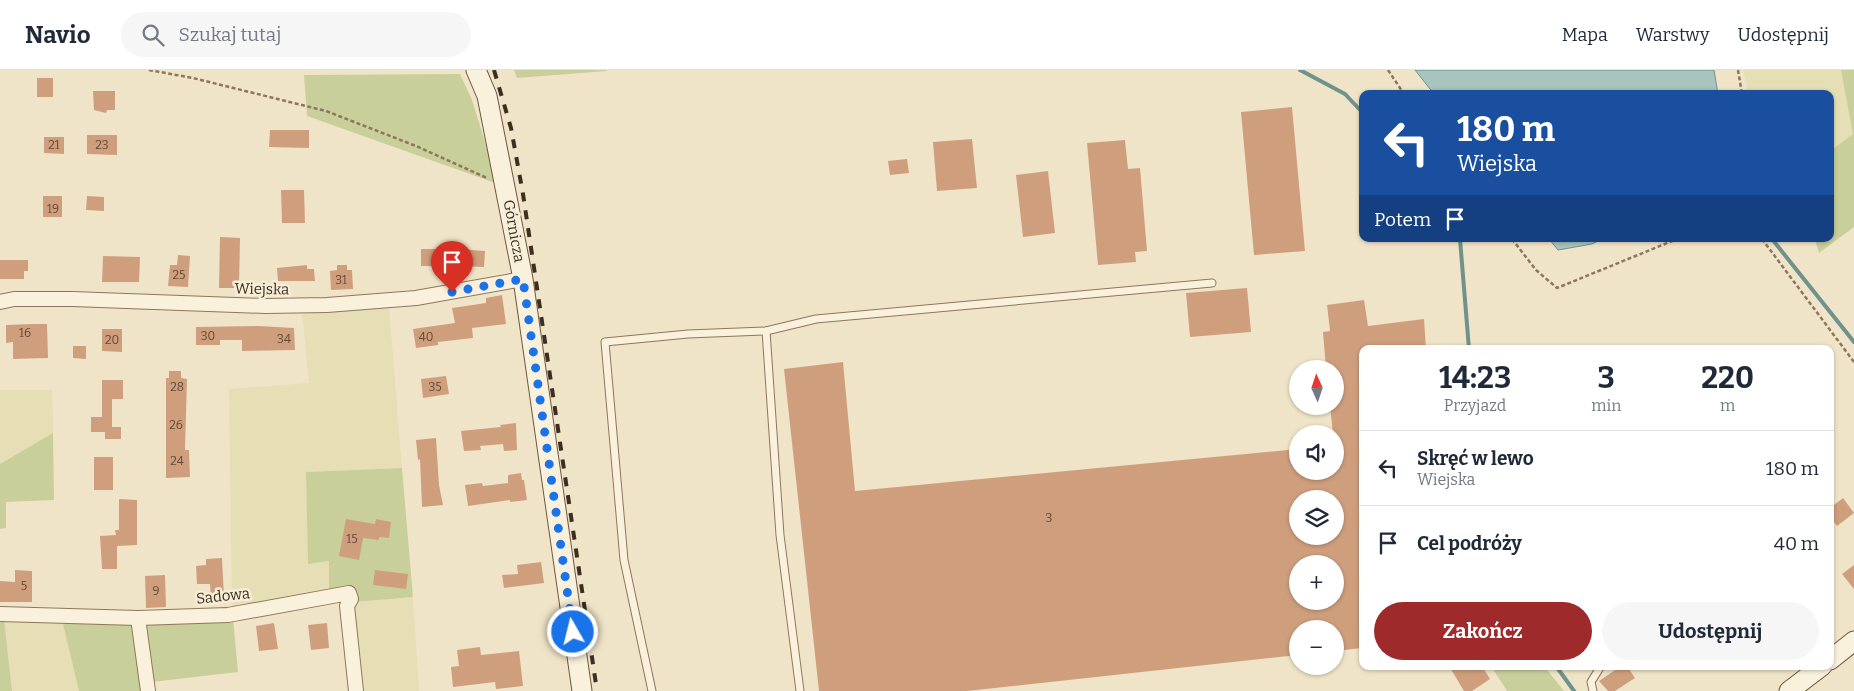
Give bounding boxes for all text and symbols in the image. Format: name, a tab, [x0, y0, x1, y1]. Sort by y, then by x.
search box	[121, 12, 471, 57]
text: Navio	[25, 21, 91, 49]
icon: search	[139, 21, 167, 49]
text: Szukaj tutaj	[179, 23, 281, 46]
text: Mapa	[1562, 24, 1608, 46]
text: Warstwy	[1636, 24, 1710, 46]
text: Udostępnij	[1738, 24, 1829, 46]
text: 180 m	[1457, 108, 1555, 150]
icon: left	[1374, 110, 1439, 175]
house number: 21	[48, 138, 60, 152]
house number: 23	[95, 138, 109, 152]
text: Wiejska	[1457, 150, 1537, 177]
street label: Górnicza	[500, 198, 528, 264]
house number: 19	[47, 202, 59, 216]
icon: arrive	[1441, 205, 1469, 233]
text: Potem	[1374, 208, 1431, 231]
pin	[431, 241, 473, 292]
icon: arrive	[438, 248, 466, 276]
house number: 25	[173, 268, 185, 282]
house number: 31	[335, 273, 347, 287]
street label: Wiejska	[235, 280, 289, 298]
house number: 16	[19, 326, 31, 340]
house number: 30	[201, 329, 215, 343]
house number: 40	[419, 330, 433, 344]
house number: 34	[277, 332, 291, 346]
house number: 20	[105, 333, 119, 347]
north arrow	[1289, 360, 1344, 415]
map controls	[1289, 360, 1344, 675]
text: 14:23	[1439, 360, 1511, 396]
text: 3	[1598, 360, 1615, 396]
text: 220	[1701, 360, 1754, 396]
house number: 28	[170, 380, 184, 394]
house number: 35	[428, 380, 442, 394]
text: Przyjazd	[1444, 396, 1506, 415]
text: min	[1591, 396, 1621, 415]
text: m	[1720, 396, 1735, 415]
house number: 26	[169, 418, 183, 432]
button: sound	[1289, 425, 1344, 480]
text: Skręć w lewo	[1417, 447, 1534, 470]
house number: 24	[170, 454, 184, 468]
icon: left	[1374, 454, 1402, 482]
text: 180 m	[1766, 457, 1819, 480]
text: Wiejska	[1417, 470, 1475, 489]
button: layers	[1289, 490, 1344, 545]
house number: 3	[1046, 511, 1053, 525]
icon: arrive	[1374, 529, 1402, 557]
house number: 15	[346, 532, 358, 546]
text: Cel podróży	[1417, 532, 1522, 555]
text: 40 m	[1774, 532, 1819, 555]
button: +	[1289, 555, 1344, 610]
house number: 5	[21, 579, 27, 593]
house number: 9	[152, 584, 160, 598]
street label: Sadowa	[195, 584, 251, 608]
button: Zakończ	[1374, 602, 1592, 660]
button: Udostępnij	[1602, 602, 1819, 660]
position arrow	[546, 605, 598, 657]
button: −	[1289, 620, 1344, 675]

